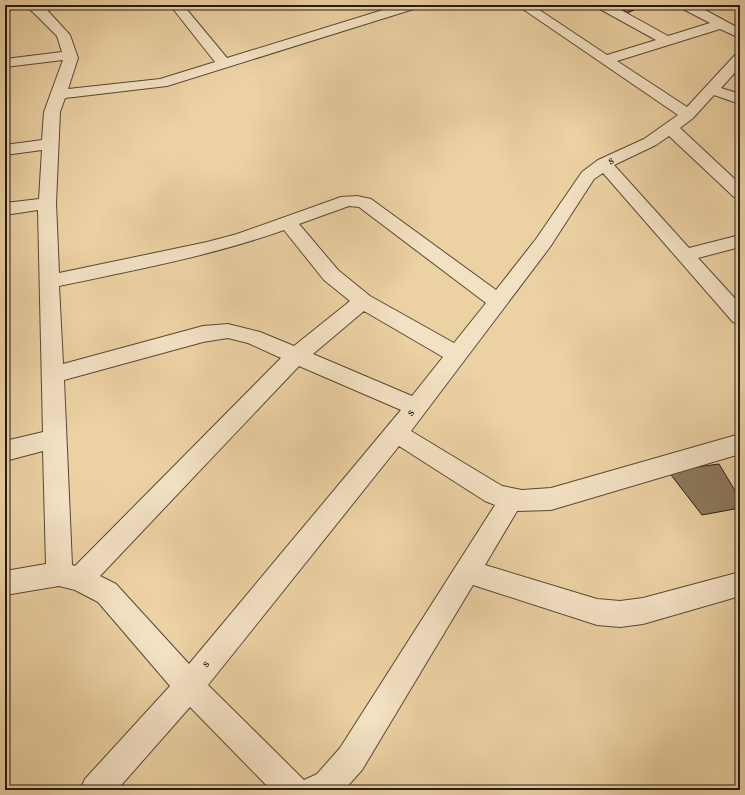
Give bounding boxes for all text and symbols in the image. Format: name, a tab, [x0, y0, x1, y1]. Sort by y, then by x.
street label: s	[605, 153, 617, 169]
street label: s	[403, 406, 419, 420]
street label: s	[198, 657, 214, 671]

